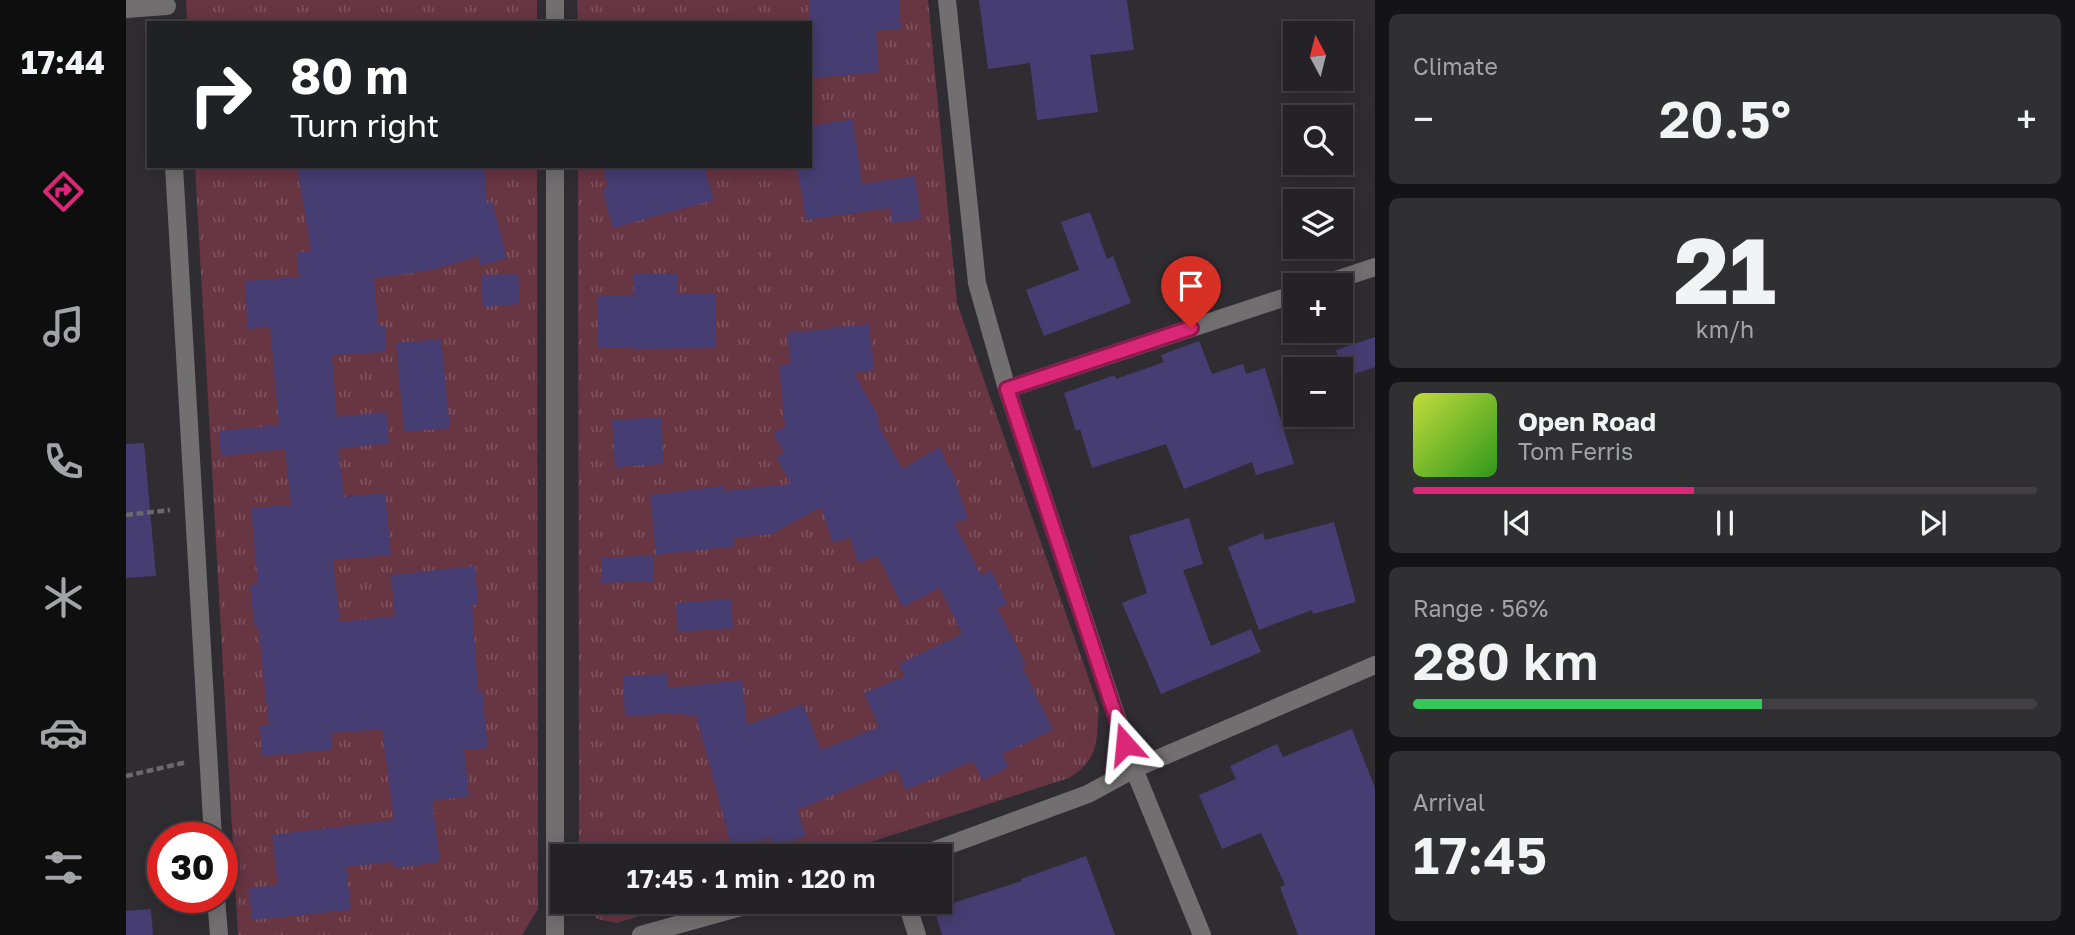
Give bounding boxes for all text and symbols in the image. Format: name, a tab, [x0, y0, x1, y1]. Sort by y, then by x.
north arrow	[1283, 21, 1353, 91]
map controls	[1283, 21, 1353, 427]
text: 17:44	[21, 43, 105, 81]
text: 80 m	[290, 46, 408, 105]
icon: right	[175, 49, 266, 140]
text: Climate	[1413, 52, 1498, 80]
text: 20.5°	[1659, 87, 1791, 149]
text: −	[1413, 96, 1434, 141]
text: +	[2016, 96, 2037, 141]
button: search	[1283, 105, 1353, 175]
text: Turn right	[290, 106, 439, 144]
icon: directions	[39, 167, 88, 216]
button: layers	[1283, 189, 1353, 259]
text: 21	[1674, 215, 1776, 324]
pin	[1161, 256, 1221, 328]
icon: arrive	[1172, 267, 1210, 305]
button: +	[1283, 273, 1353, 343]
icon: music	[39, 302, 88, 351]
text: km/h	[1696, 315, 1754, 343]
button: −	[1283, 357, 1353, 427]
text: Open Road	[1518, 406, 1656, 437]
icon: phone	[39, 437, 88, 486]
text: Tom Ferris	[1518, 437, 1633, 465]
icon: previous	[1498, 504, 1536, 542]
icon: pause	[1706, 504, 1744, 542]
icon: next	[1914, 504, 1952, 542]
icon: climate	[39, 573, 88, 622]
text: Range · 56%	[1413, 594, 1548, 622]
text: 280 km	[1413, 629, 1598, 691]
position arrow	[1088, 707, 1162, 781]
icon: car	[39, 708, 88, 757]
text: Arrival	[1413, 788, 1485, 816]
speed limit sign: 30	[147, 822, 238, 913]
text: 17:45	[1413, 823, 1547, 885]
icon: filters	[39, 843, 88, 892]
text: 17:45 · 1 min · 120 m	[627, 863, 875, 894]

